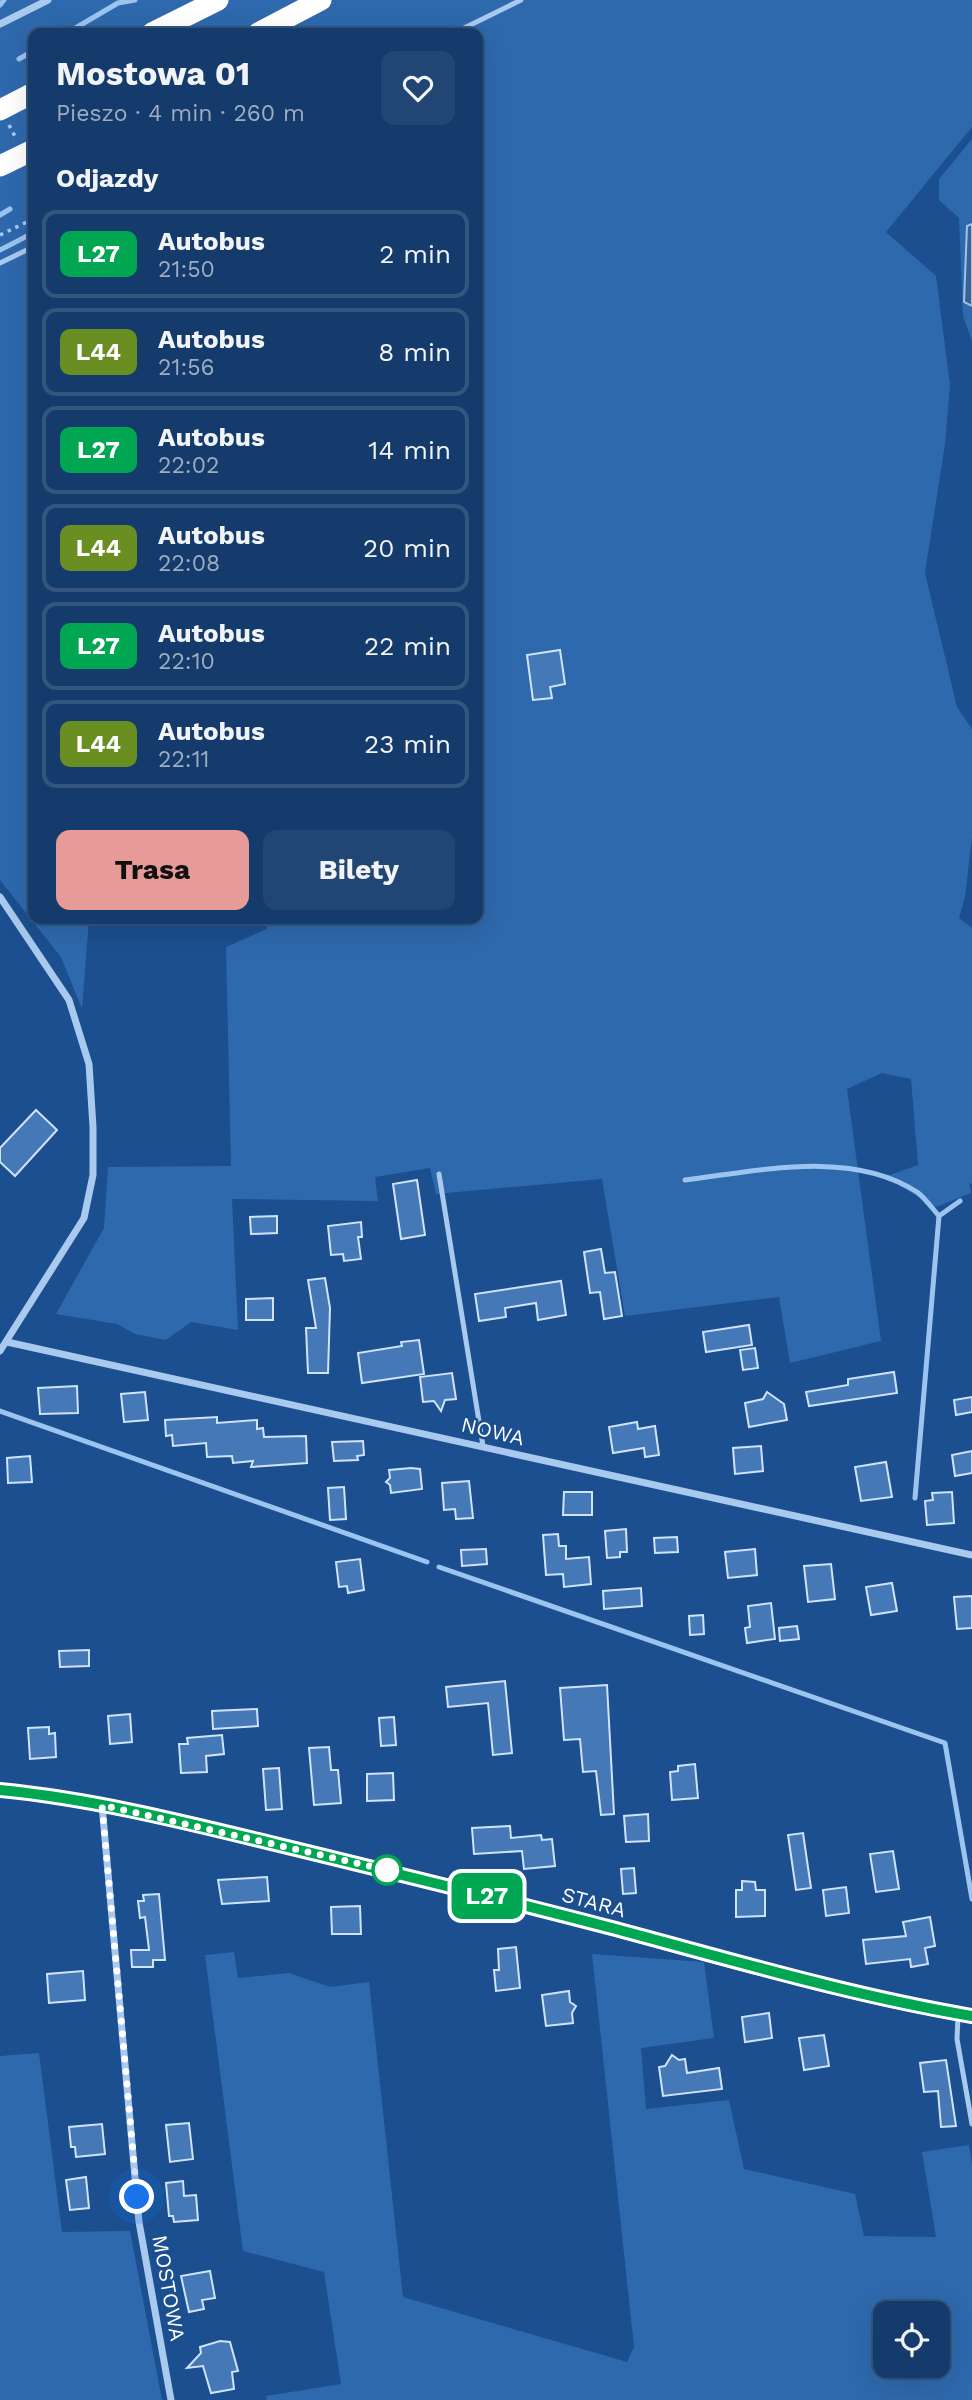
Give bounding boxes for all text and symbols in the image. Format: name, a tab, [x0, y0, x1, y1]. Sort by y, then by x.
button: heart	[381, 51, 455, 125]
text: Mostowa 01	[56, 54, 250, 93]
text: Pieszo · 4 min · 260 m	[56, 100, 305, 127]
text: Odjazdy	[56, 163, 158, 193]
text: Autobus	[158, 226, 265, 256]
text: 2 min	[379, 239, 451, 269]
text: L27	[77, 240, 120, 268]
text: 21:50	[158, 256, 215, 283]
text: Autobus	[158, 324, 265, 354]
text: 8 min	[378, 337, 451, 367]
text: L44	[76, 338, 121, 366]
text: 21:56	[158, 354, 215, 381]
text: Autobus	[158, 422, 265, 452]
text: 14 min	[368, 435, 451, 465]
text: L27	[77, 436, 120, 464]
text: 22:02	[158, 452, 219, 479]
text: Autobus	[158, 520, 265, 550]
text: 20 min	[363, 533, 451, 563]
text: L44	[76, 534, 121, 562]
text: 22:08	[158, 550, 220, 577]
text: Autobus	[158, 618, 265, 648]
text: 22 min	[364, 631, 451, 661]
text: L27	[77, 632, 120, 660]
text: 22:10	[158, 648, 215, 675]
text: Autobus	[158, 716, 265, 746]
text: 23 min	[364, 729, 451, 759]
text: L44	[76, 730, 121, 758]
text: 22:11	[158, 746, 210, 773]
button: Trasa	[56, 830, 249, 910]
button: Bilety	[263, 830, 455, 910]
street label: NOWA	[459, 1412, 527, 1450]
unlabelled marker	[372, 1855, 402, 1885]
line badge: L27	[447, 1873, 527, 1919]
street label: STARA	[559, 1881, 629, 1923]
text: L27	[466, 1882, 508, 1910]
your location	[119, 2179, 154, 2214]
street label: MOSTOWA	[147, 2233, 191, 2343]
map controls	[873, 2301, 950, 2378]
button: locate	[873, 2301, 950, 2378]

